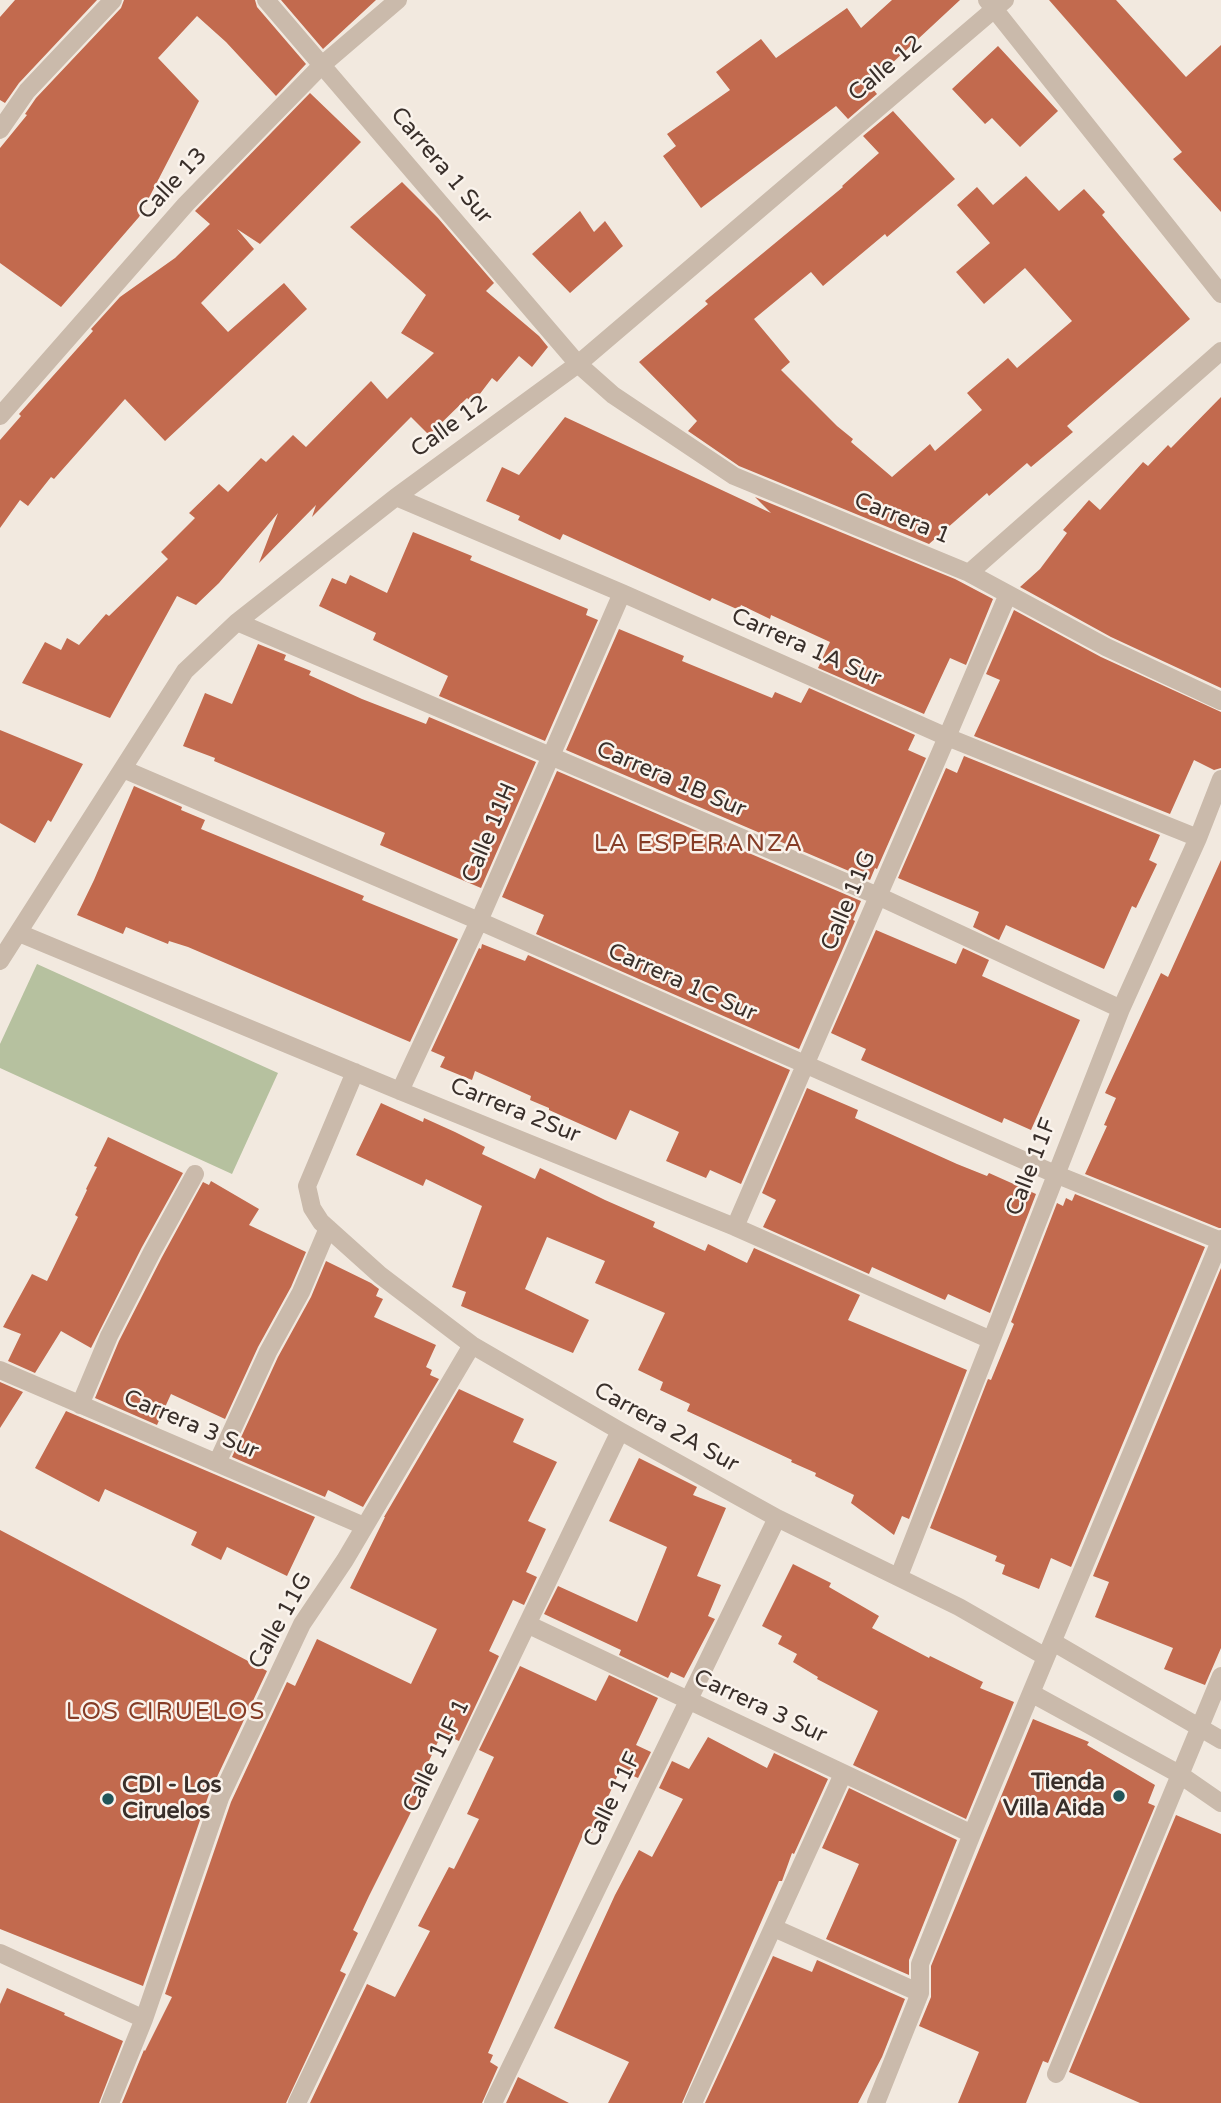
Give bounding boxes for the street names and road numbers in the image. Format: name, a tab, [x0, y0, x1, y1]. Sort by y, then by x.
street label: Calle 12	[843, 30, 929, 108]
street label: Carrera 1 Sur	[384, 102, 498, 230]
street label: Calle 13	[133, 142, 213, 226]
street label: Calle 12	[406, 390, 494, 464]
street label: Carrera 1	[850, 487, 954, 551]
street label: Carrera 1A Sur	[727, 603, 885, 693]
street label: Carrera 1B Sur	[592, 736, 750, 824]
street label: Calle 11H	[457, 779, 523, 887]
street label: Calle 11G	[816, 847, 882, 955]
street label: Carrera 1C Sur	[603, 938, 761, 1028]
street label: Carrera 2Sur	[446, 1072, 584, 1150]
street label: Calle 11F	[1001, 1114, 1063, 1220]
street label: Carrera 2A Sur	[589, 1377, 743, 1479]
street label: Carrera 3 Sur	[119, 1384, 263, 1466]
street label: Calle 11G	[243, 1568, 319, 1674]
street label: Carrera 3 Sur	[689, 1664, 831, 1750]
street label: Calle 11F 1	[398, 1695, 476, 1817]
street label: Calle 11F	[578, 1748, 648, 1852]

